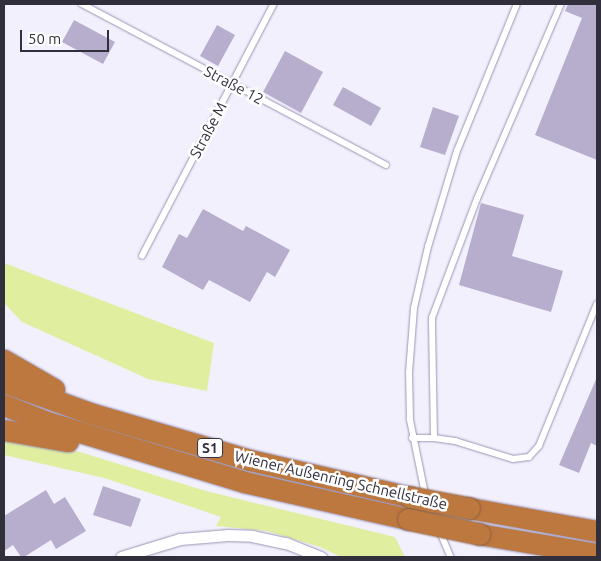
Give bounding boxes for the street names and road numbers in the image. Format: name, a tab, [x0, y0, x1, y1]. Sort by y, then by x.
street label: Straße 12	[201, 62, 267, 108]
street label: Straße M	[186, 99, 230, 161]
road number: S1	[196, 436, 224, 459]
street label: Wiener Außenring Schnellstraße	[233, 447, 449, 513]

